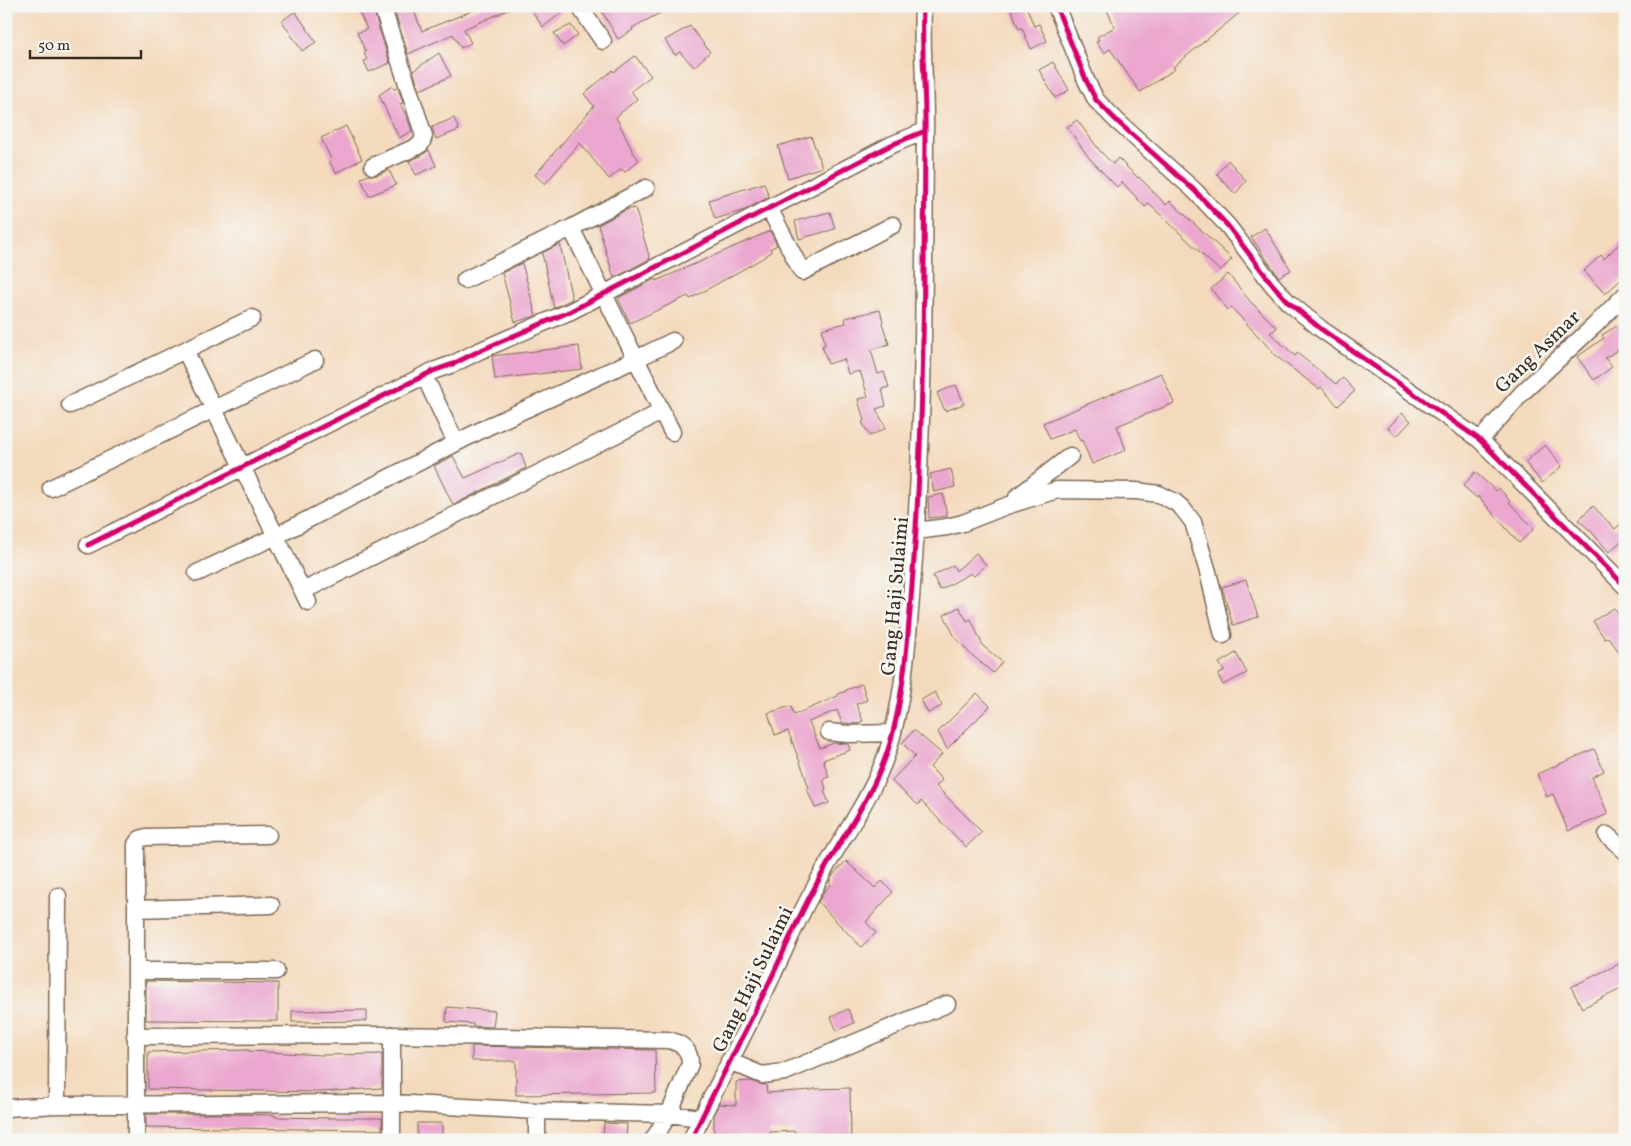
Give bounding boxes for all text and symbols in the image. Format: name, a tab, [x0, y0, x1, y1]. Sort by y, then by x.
scale bar	[30, 28, 141, 60]
text: 50 m	[38, 36, 70, 57]
street label: Gang Asmar	[1489, 304, 1587, 401]
street label: Gang Haji Sulaimi	[875, 516, 917, 677]
street label: Gang Haji Sulaimi	[706, 902, 801, 1058]

